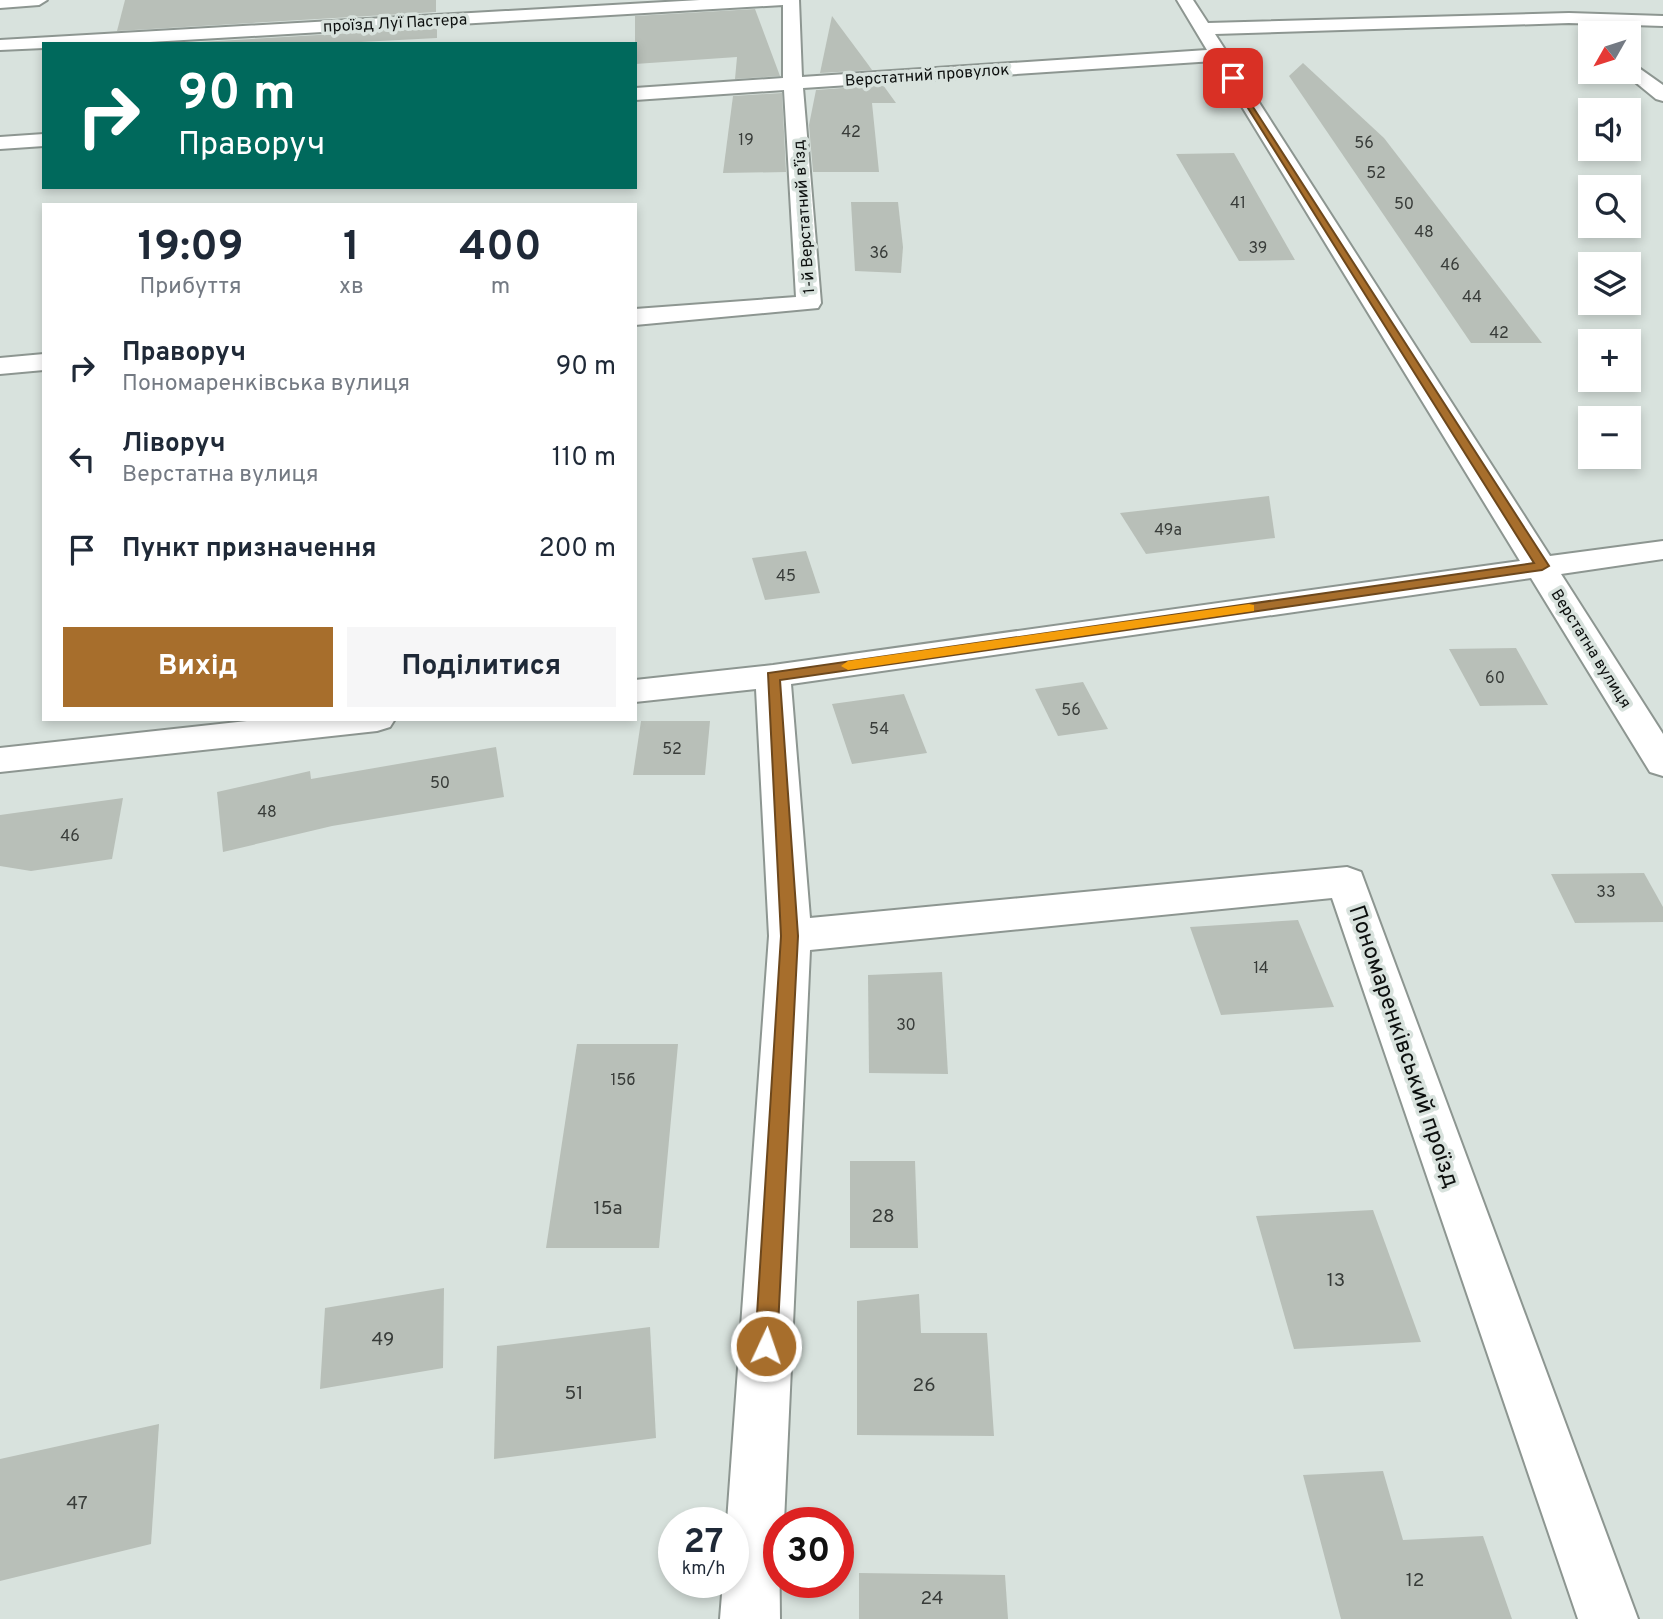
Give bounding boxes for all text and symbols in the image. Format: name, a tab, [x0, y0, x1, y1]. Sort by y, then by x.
street label: проїзд Луї Пастера	[323, 10, 468, 38]
north arrow	[1578, 21, 1642, 84]
map controls	[1578, 21, 1641, 469]
pin	[1203, 48, 1263, 108]
icon: arrive	[1214, 59, 1252, 97]
street label: Верстатний провулок	[844, 60, 1010, 92]
text: 90 m	[178, 65, 296, 127]
icon: right	[63, 70, 154, 161]
button: sound	[1578, 98, 1641, 161]
house number: 42	[841, 123, 861, 143]
text: Праворуч	[178, 126, 325, 166]
house number: 19	[738, 131, 754, 151]
house number: 56	[1354, 134, 1374, 154]
street label: 1-й Верстатний в’їзд	[790, 139, 820, 294]
house number: 52	[1366, 164, 1386, 184]
button: search	[1578, 175, 1641, 238]
house number: 41	[1230, 194, 1246, 214]
house number: 50	[1394, 195, 1414, 215]
text: 19:09	[137, 222, 244, 275]
text: 1	[343, 222, 360, 275]
text: 400	[459, 222, 542, 275]
house number: 48	[1414, 223, 1434, 243]
house number: 39	[1249, 239, 1267, 259]
house number: 36	[869, 244, 889, 264]
button: layers	[1578, 252, 1641, 315]
house number: 46	[1440, 256, 1460, 276]
text: Прибуття	[139, 273, 242, 302]
text: хв	[339, 273, 364, 302]
text: m	[491, 273, 510, 302]
house number: 44	[1462, 288, 1482, 308]
house number: 42	[1489, 324, 1509, 344]
button: +	[1578, 329, 1641, 392]
text: Праворуч	[122, 337, 246, 370]
icon: right	[63, 349, 101, 387]
text: 90 m	[556, 351, 616, 384]
text: Пономаренківська вулиця	[122, 370, 410, 399]
button: −	[1578, 406, 1641, 469]
text: Ліворуч	[122, 428, 225, 461]
icon: left	[63, 440, 101, 478]
text: 110 m	[552, 442, 616, 475]
text: Верстатна вулиця	[122, 461, 319, 490]
house number: 49а	[1154, 521, 1182, 541]
icon: arrive	[63, 531, 101, 569]
text: Пункт призначення	[122, 533, 376, 566]
text: 200 m	[539, 533, 616, 566]
house number: 45	[776, 567, 796, 587]
street label: Верстатна вулиця	[1546, 586, 1635, 712]
button: Вихід	[63, 627, 333, 707]
button: Поділитися	[347, 627, 616, 707]
house number: 60	[1485, 669, 1505, 689]
house number: 56	[1061, 701, 1081, 721]
house number: 54	[869, 720, 889, 740]
house number: 52	[662, 740, 682, 760]
house number: 50	[430, 774, 450, 794]
house number: 48	[257, 803, 277, 823]
house number: 46	[60, 827, 80, 847]
house number: 33	[1596, 883, 1616, 903]
street label: Пономаренківський проїзд	[1341, 902, 1465, 1192]
house number: 14	[1253, 959, 1269, 979]
house number: 30	[896, 1016, 916, 1036]
house number: 15б	[611, 1071, 635, 1091]
house number: 15а	[594, 1197, 622, 1221]
house number: 28	[871, 1205, 895, 1229]
house number: 13	[1327, 1269, 1345, 1293]
position arrow	[729, 1309, 803, 1383]
house number: 49	[372, 1328, 394, 1352]
house number: 26	[913, 1374, 935, 1398]
house number: 51	[565, 1382, 583, 1406]
house number: 47	[66, 1492, 88, 1516]
speed limit sign: 30	[763, 1507, 854, 1598]
text: 27	[684, 1521, 723, 1565]
text: km/h	[682, 1558, 725, 1581]
house number: 12	[1406, 1569, 1424, 1593]
house number: 24	[920, 1587, 944, 1611]

